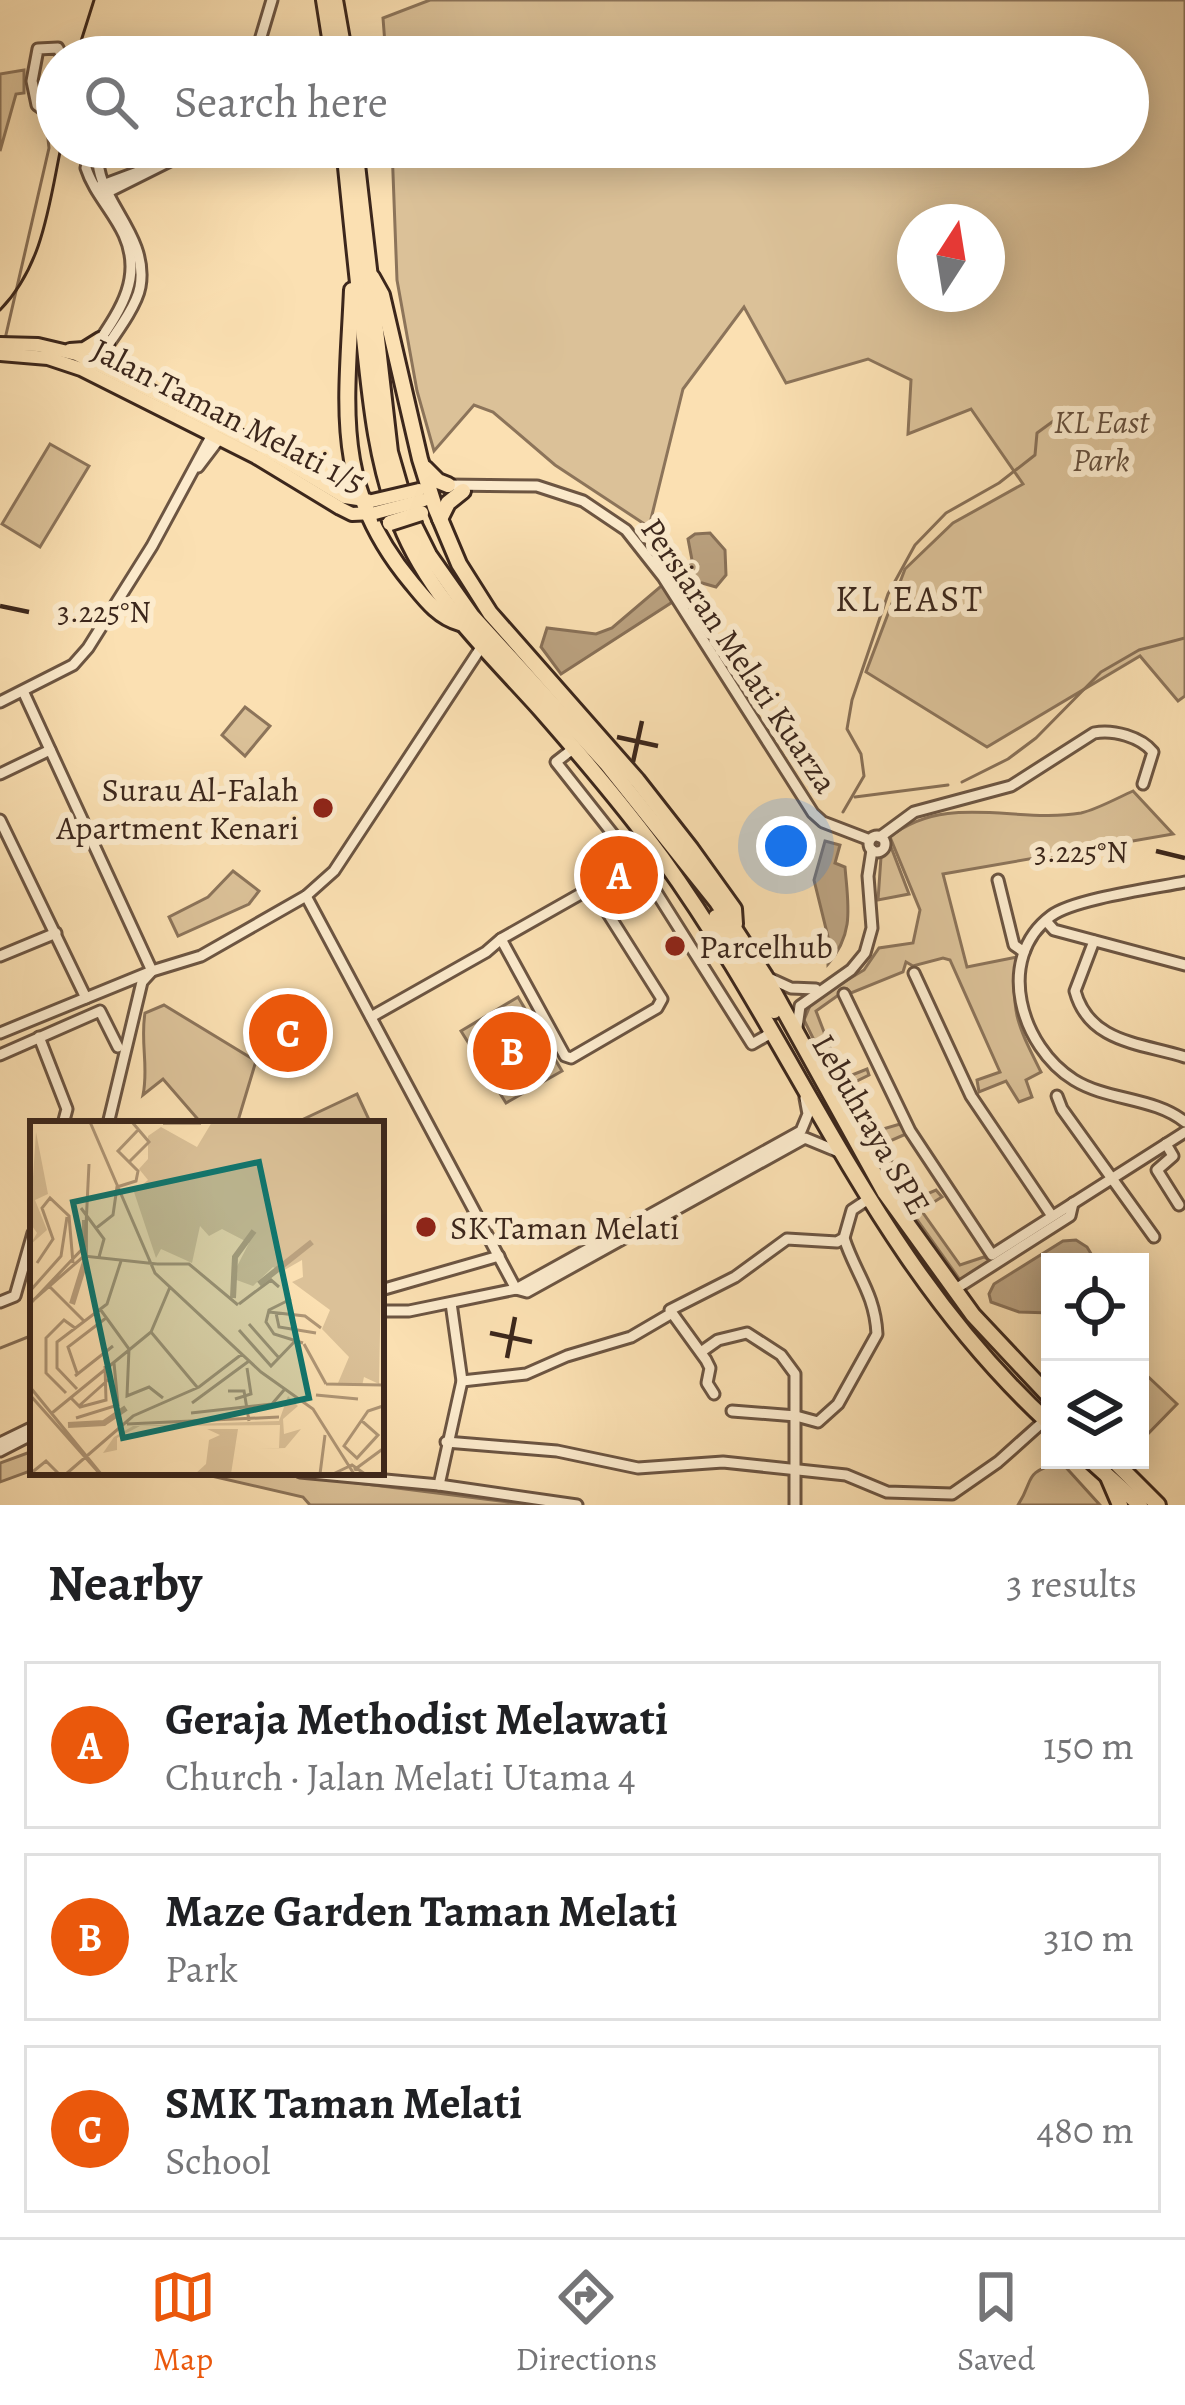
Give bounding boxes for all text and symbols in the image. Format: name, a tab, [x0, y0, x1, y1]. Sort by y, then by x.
search box	[36, 36, 1149, 168]
icon: search	[78, 69, 144, 135]
text: Search here	[174, 71, 388, 133]
north arrow	[897, 204, 1005, 312]
street label: Jalan Taman Melati 1/5	[84, 327, 373, 504]
park label: KL East Park	[1053, 399, 1150, 482]
street label: Persiaran Melati Kuarza	[631, 509, 849, 802]
district label: KL EAST	[835, 574, 985, 623]
text: 3.225°N	[57, 592, 151, 632]
place label: Surau Al-Falah Apartment Kenari	[55, 767, 299, 850]
marker: Surau Al-Falah Apartment Kenari	[310, 795, 336, 821]
your location	[756, 816, 816, 876]
pin: A	[580, 830, 658, 920]
text: 3.225°N	[1034, 832, 1128, 872]
place label: Parcelhub	[699, 924, 833, 969]
marker: Parcelhub	[662, 933, 688, 959]
pin: C	[249, 988, 327, 1078]
pin: B	[473, 1006, 551, 1096]
street label: Lebuhraya SPE	[802, 1025, 942, 1223]
inset map	[30, 1121, 384, 1475]
place label: SK Taman Melati	[450, 1205, 680, 1250]
marker: SK Taman Melati	[413, 1214, 439, 1240]
map controls	[1041, 1253, 1149, 1469]
button: locate	[1041, 1253, 1149, 1361]
button: layers	[1041, 1361, 1149, 1469]
text: Nearby	[48, 1548, 202, 1618]
text: 3 results	[1006, 1557, 1137, 1610]
text: Geraja Methodist Melawati	[165, 1688, 668, 1750]
text: A	[78, 1719, 102, 1772]
text: 150 m	[1043, 1719, 1134, 1772]
text: Church · Jalan Melati Utama 4	[165, 1750, 636, 1803]
text: Maze Garden Taman Melati	[165, 1880, 678, 1942]
text: B	[78, 1911, 102, 1964]
text: 310 m	[1043, 1911, 1134, 1964]
text: Park	[165, 1942, 238, 1995]
text: SMK Taman Melati	[165, 2072, 522, 2134]
text: C	[78, 2103, 102, 2156]
text: 480 m	[1036, 2103, 1134, 2156]
text: School	[165, 2134, 271, 2187]
tab: Map	[150, 2264, 216, 2381]
tab: Directions	[516, 2264, 657, 2381]
tab: Saved	[957, 2264, 1035, 2381]

